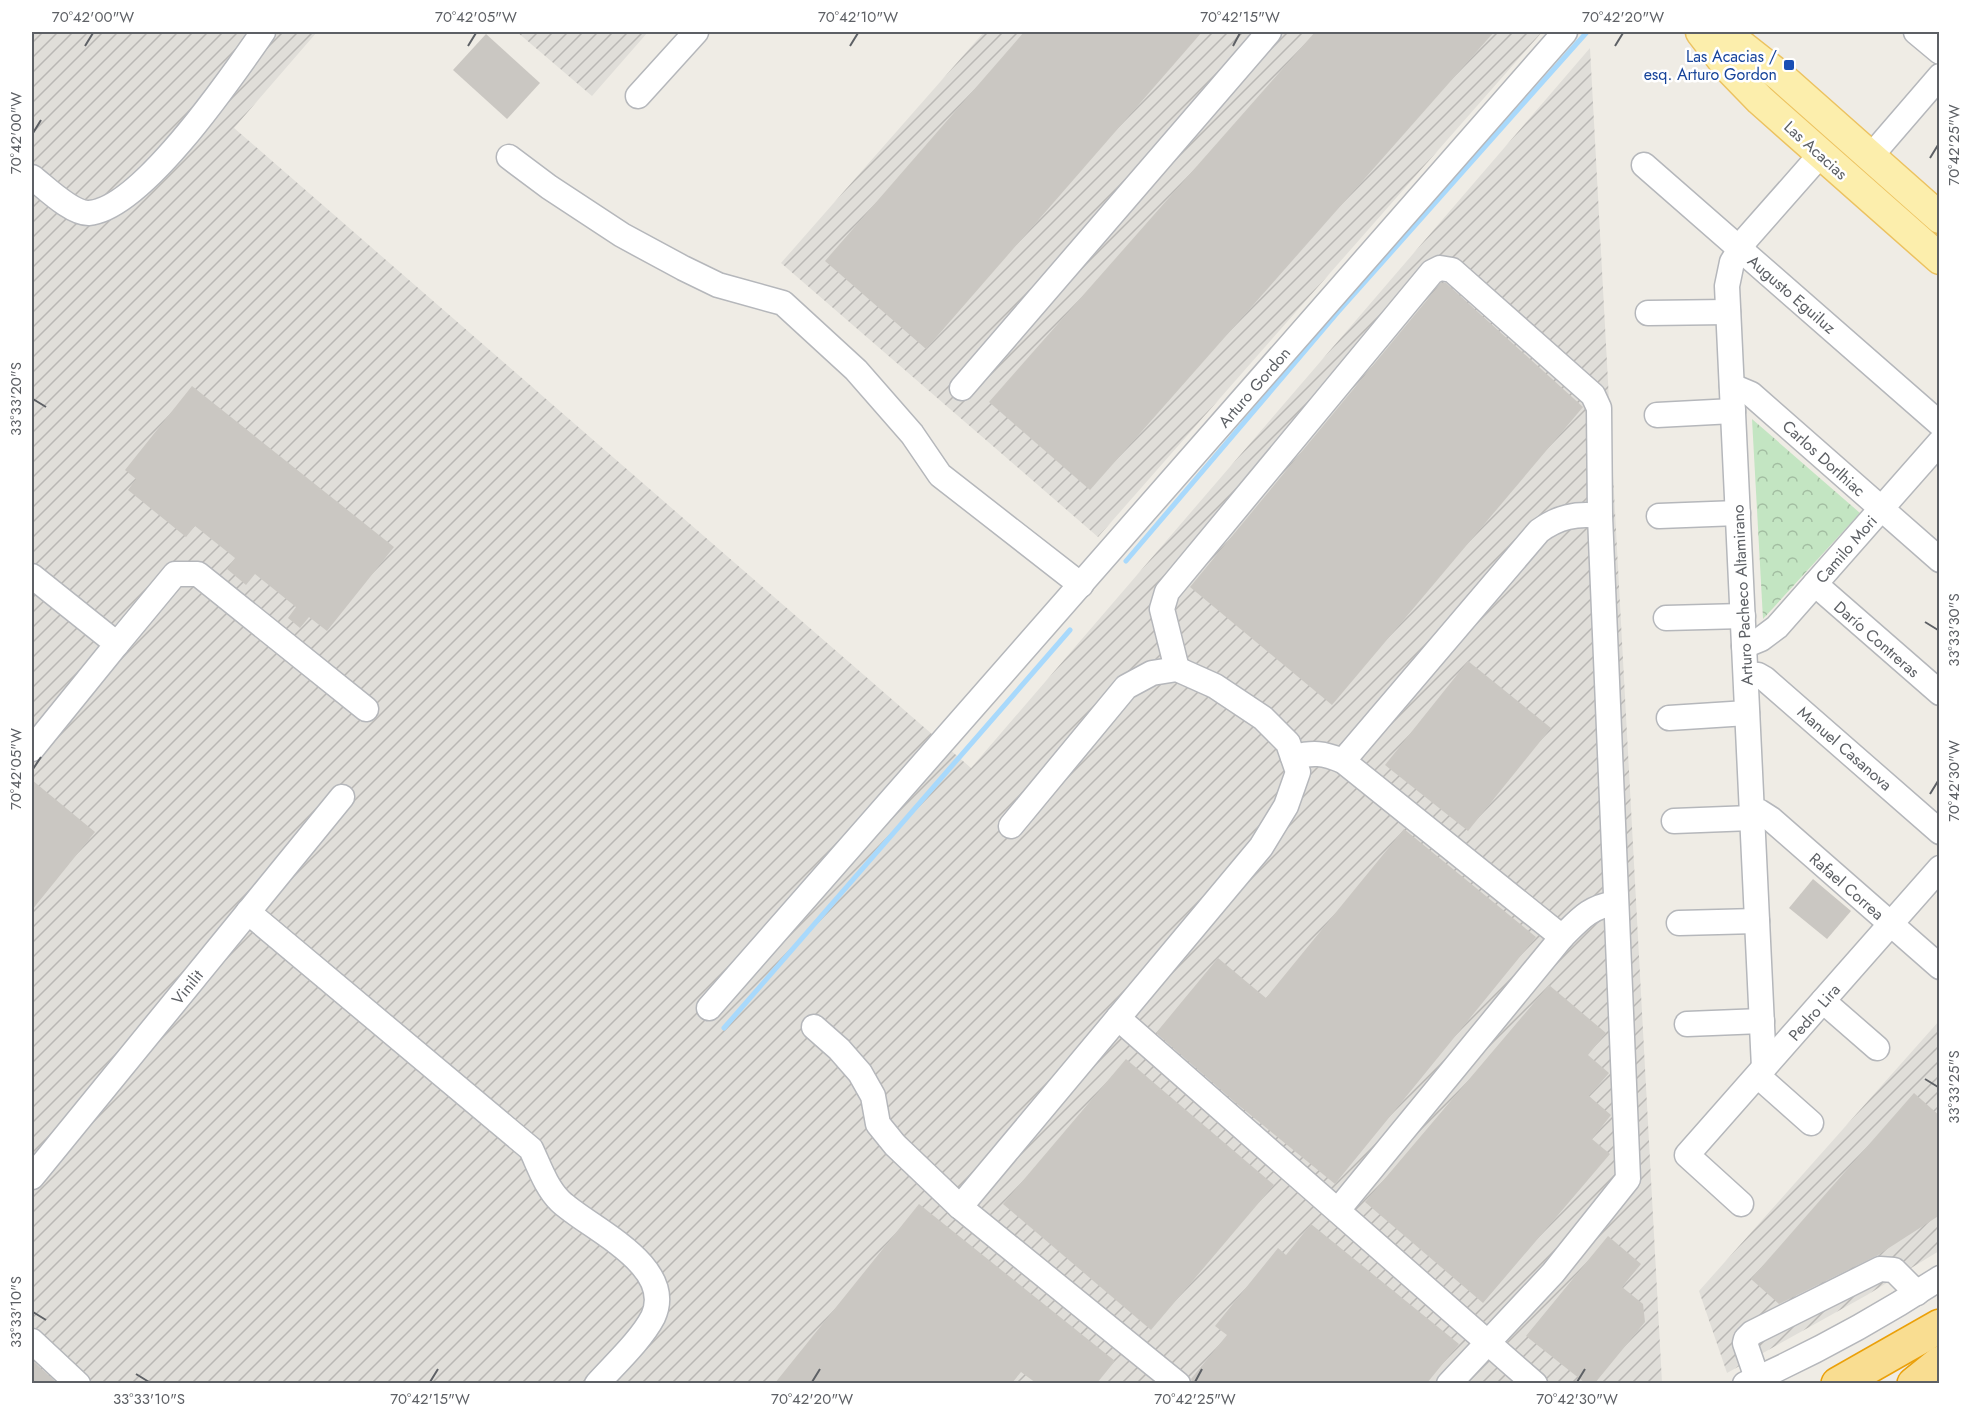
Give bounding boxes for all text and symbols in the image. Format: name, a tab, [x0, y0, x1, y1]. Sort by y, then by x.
text: 70°42'00"W	[52, 6, 134, 28]
text: 70°42'05"W	[435, 6, 517, 28]
text: 70°42'10"W	[818, 6, 898, 28]
text: 70°42'15"W	[1200, 6, 1280, 28]
text: 70°42'20"W	[1582, 6, 1664, 28]
place label: Las Acacias / esq. Arturo Gordon	[1644, 45, 1777, 86]
marker: Las Acacias / esq. Arturo Gordon	[1782, 58, 1796, 72]
text: 70°42'00"W	[5, 92, 27, 174]
text: 70°42'25"W	[1943, 104, 1965, 186]
street label: Las Acacias	[1779, 116, 1852, 185]
street label: Augusto Eguiluz	[1743, 250, 1841, 340]
street label: Arturo Gordon	[1213, 342, 1296, 433]
text: 33°33'20"S	[5, 362, 27, 436]
street label: Carlos Dorlhiac	[1777, 415, 1870, 502]
street label: Arturo Pacheco Altamirano	[1726, 504, 1759, 686]
street label: Camilo Mori	[1810, 510, 1883, 589]
text: 33°33'30"S	[1943, 593, 1965, 667]
street label: Darío Contreras	[1829, 596, 1925, 683]
street label: Manuel Casanova	[1792, 701, 1897, 796]
text: 70°42'05"W	[5, 728, 27, 810]
text: 70°42'30"W	[1943, 740, 1965, 822]
street label: Rafael Correa	[1804, 848, 1889, 925]
street label: Vinilit	[166, 965, 209, 1010]
street label: Pedro Lira	[1783, 979, 1846, 1046]
text: 33°33'25"S	[1943, 1050, 1965, 1124]
text: 33°33'10"S	[5, 1276, 27, 1348]
text: 33°33'10"S	[113, 1388, 185, 1410]
text: 70°42'15"W	[390, 1388, 470, 1410]
text: 70°42'20"W	[771, 1388, 853, 1410]
text: 70°42'25"W	[1154, 1388, 1236, 1410]
text: 70°42'30"W	[1536, 1388, 1618, 1410]

